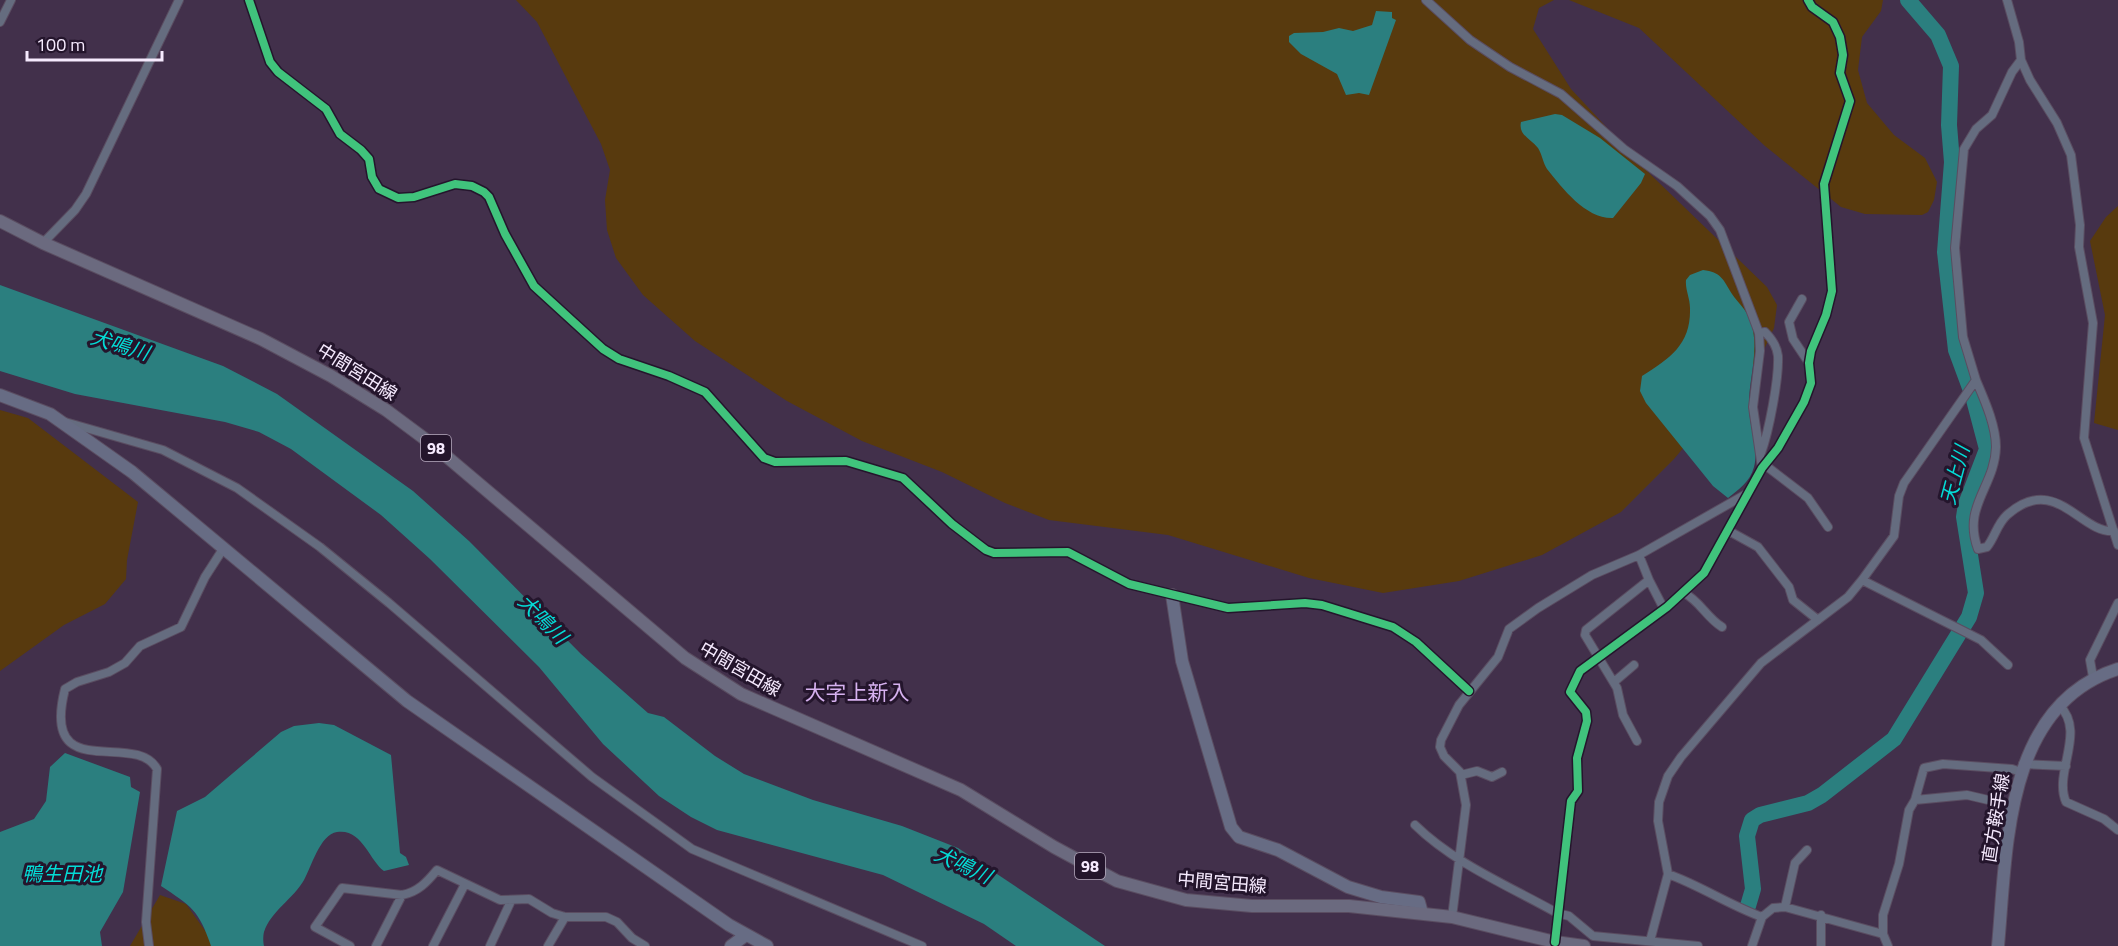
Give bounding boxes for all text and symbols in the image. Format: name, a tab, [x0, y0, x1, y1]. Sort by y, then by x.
scale bar	[27, 24, 162, 62]
text: 100 m	[36, 31, 85, 58]
water label: 犬鳴川	[87, 321, 155, 369]
street label: 中間宮田線	[312, 336, 403, 407]
road number: 98	[421, 435, 451, 461]
water label: 天上川	[1932, 440, 1978, 508]
water label: 犬鳴川	[511, 586, 577, 652]
street label: 中間宮田線	[695, 634, 786, 703]
district label: 大字上新入	[805, 676, 910, 708]
street label: 直方鞍手線	[1975, 771, 2016, 864]
water label: 犬鳴川	[929, 838, 999, 892]
road number: 98	[1075, 853, 1105, 879]
water label: 鴨生田池	[22, 858, 104, 889]
street label: 中間宮田線	[1176, 865, 1268, 900]

